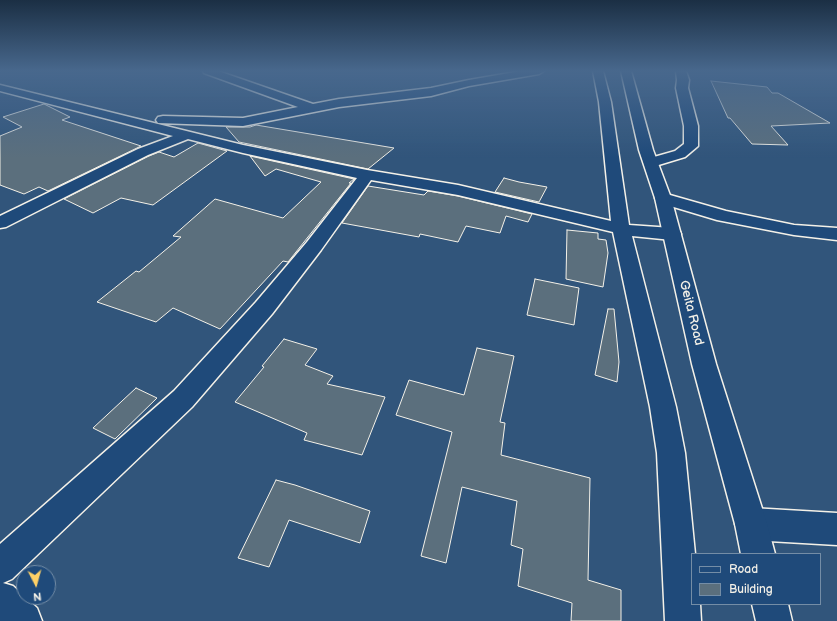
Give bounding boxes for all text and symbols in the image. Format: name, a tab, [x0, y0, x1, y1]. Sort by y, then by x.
street label: Geita Road	[675, 279, 707, 347]
legend	[691, 553, 821, 605]
text: Road	[729, 562, 758, 577]
north arrow	[16, 565, 56, 605]
text: Building	[729, 582, 773, 597]
text: N	[32, 590, 42, 603]

